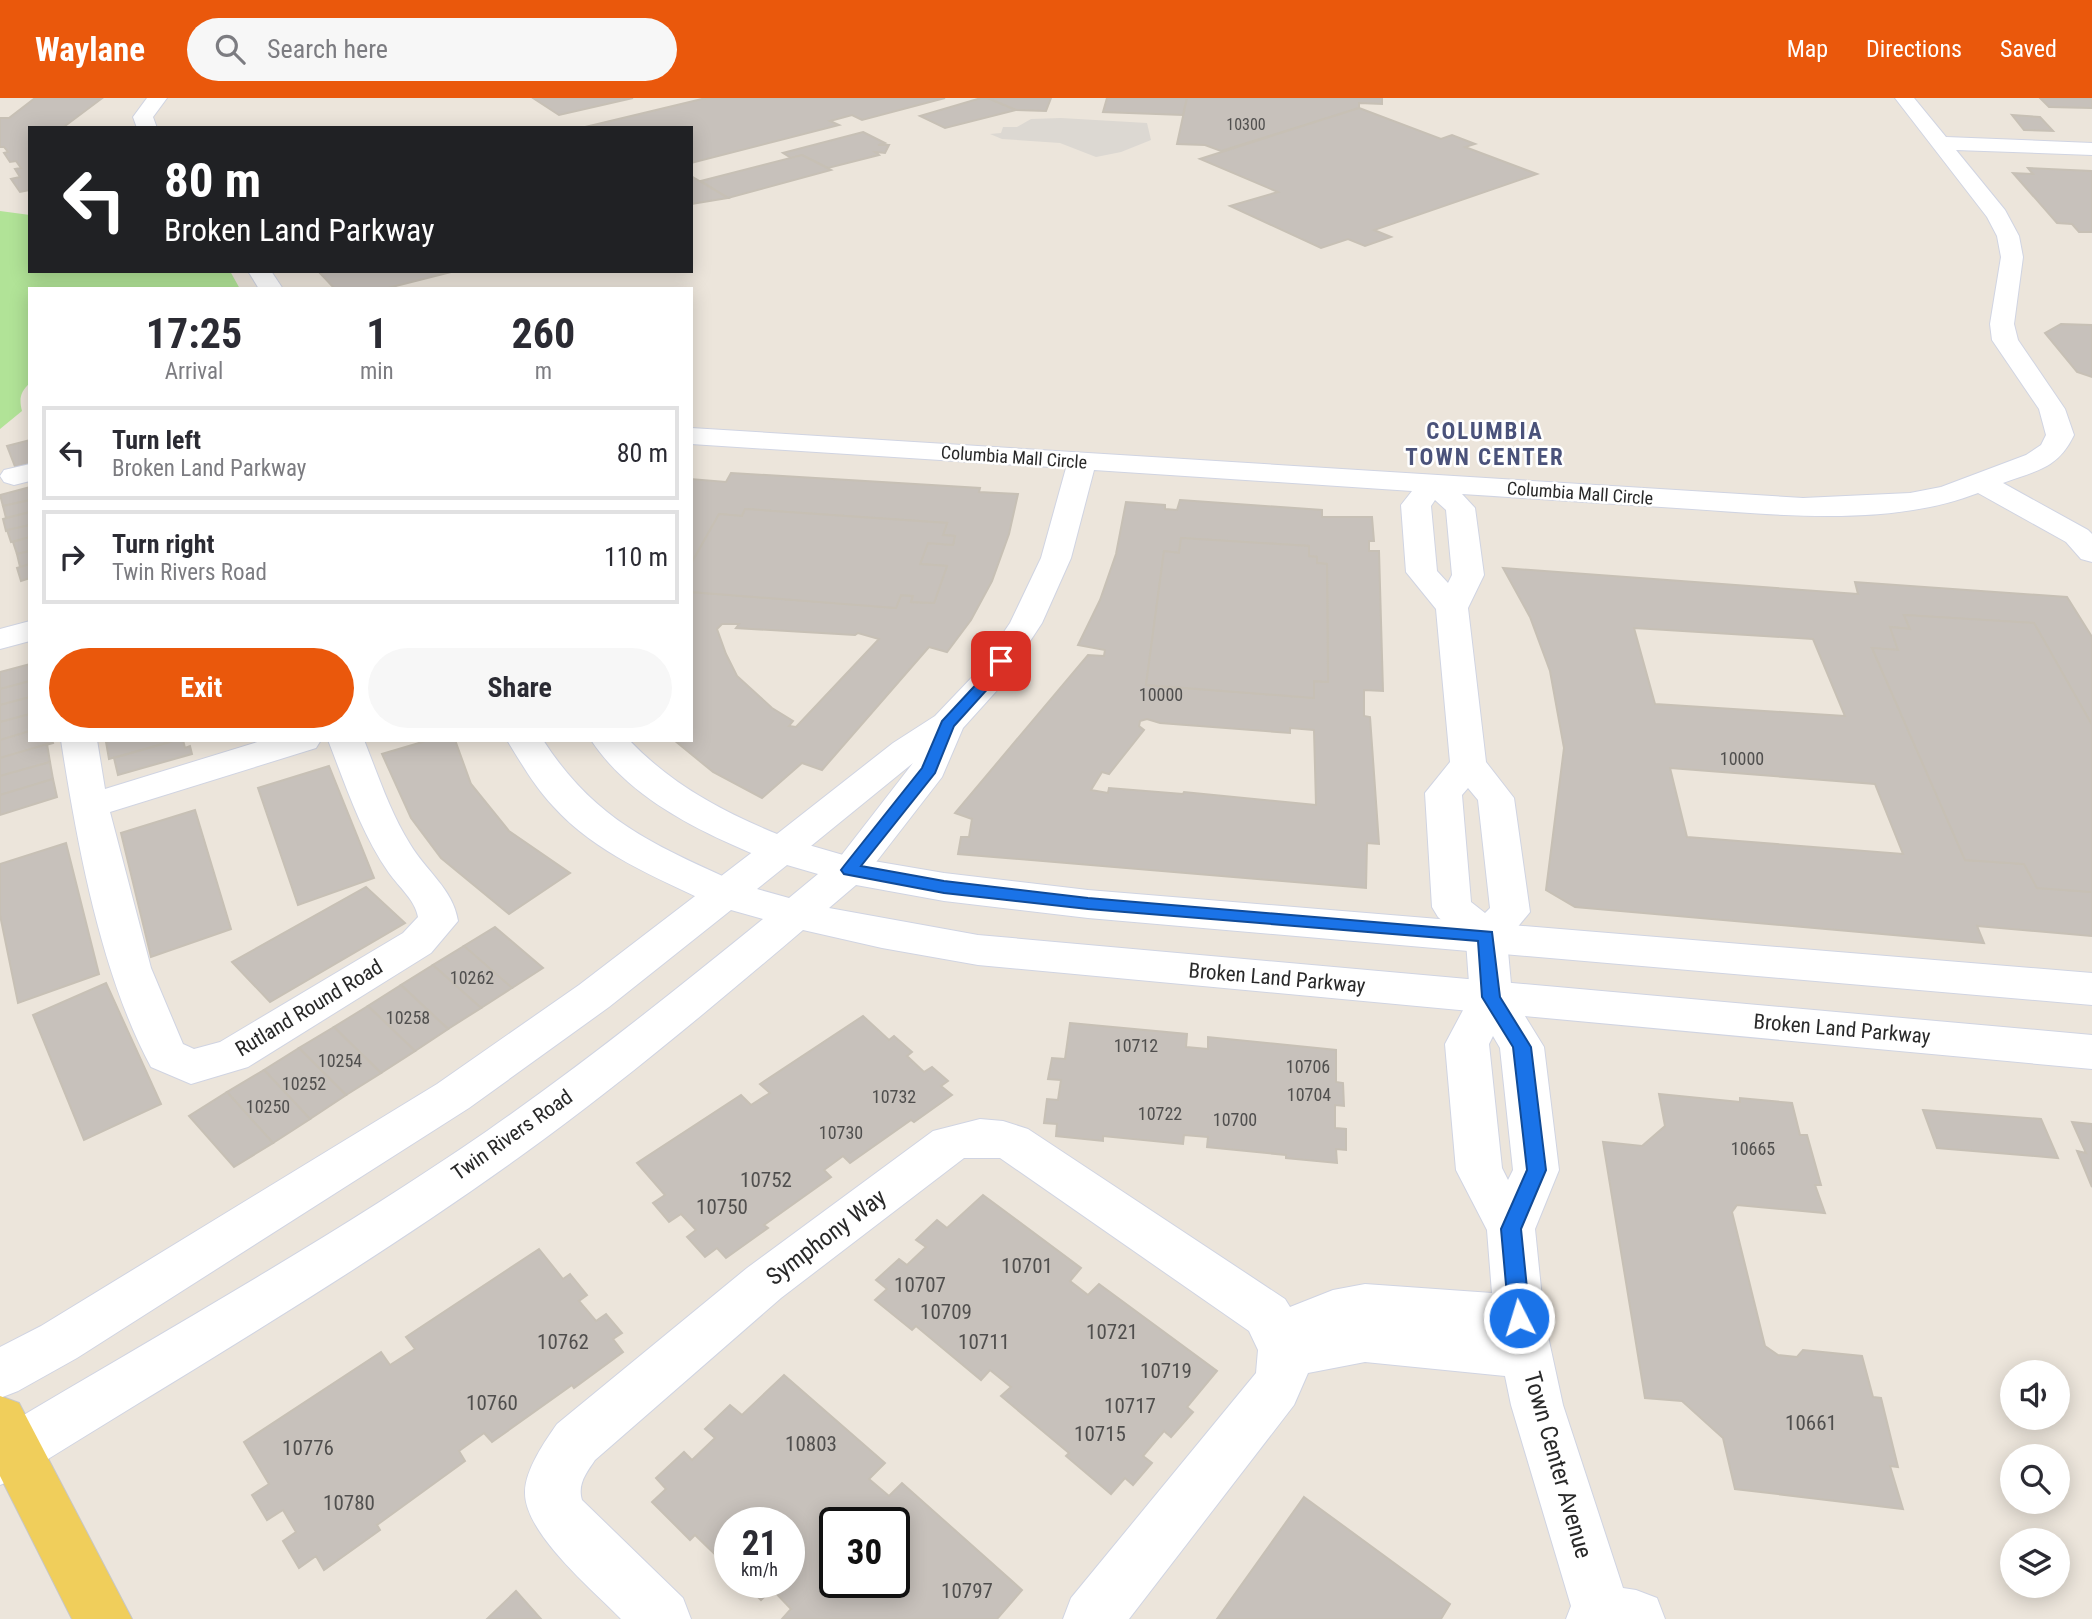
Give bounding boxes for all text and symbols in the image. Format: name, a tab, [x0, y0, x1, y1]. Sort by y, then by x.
search box	[187, 18, 677, 81]
text: Waylane	[35, 30, 145, 69]
icon: search	[211, 30, 249, 68]
text: Search here	[267, 34, 388, 64]
text: Map	[1787, 35, 1828, 63]
text: Directions	[1866, 35, 1962, 63]
text: Saved	[2000, 35, 2057, 63]
house number: 10300	[1226, 115, 1266, 134]
text: 80 m	[164, 152, 261, 209]
icon: left	[49, 154, 140, 245]
text: Broken Land Parkway	[164, 211, 434, 249]
text: 17:25	[146, 309, 242, 358]
text: 1	[366, 309, 387, 358]
text: 260	[511, 309, 575, 358]
text: Arrival	[165, 358, 223, 385]
text: min	[360, 358, 394, 385]
text: m	[535, 358, 552, 385]
district label: COLUMBIA TOWN CENTER	[1405, 418, 1565, 471]
text: Turn left	[112, 425, 201, 455]
icon: left	[53, 434, 91, 472]
text: 80 m	[617, 438, 668, 468]
street label: Columbia Mall Circle	[940, 441, 1088, 473]
text: Broken Land Parkway	[112, 455, 306, 482]
street label: Columbia Mall Circle	[1506, 477, 1654, 509]
text: Turn right	[112, 529, 214, 559]
icon: right	[53, 538, 91, 576]
text: 110 m	[604, 542, 668, 572]
text: Twin Rivers Road	[112, 559, 267, 586]
pin	[971, 631, 1031, 691]
icon: arrive	[982, 642, 1020, 680]
button: Exit	[49, 648, 354, 728]
button: Share	[368, 648, 672, 728]
house number: 10000	[1139, 684, 1183, 705]
house number: 10000	[1720, 748, 1764, 769]
street label: Rutland Round Road	[231, 955, 387, 1061]
street label: Broken Land Parkway	[1188, 958, 1367, 998]
house number: 10262	[450, 967, 494, 988]
house number: 10258	[386, 1007, 430, 1028]
street label: Broken Land Parkway	[1753, 1009, 1932, 1049]
house number: 10712	[1114, 1035, 1158, 1056]
house number: 10254	[318, 1050, 362, 1071]
house number: 10706	[1286, 1056, 1330, 1077]
house number: 10252	[282, 1073, 326, 1094]
house number: 10704	[1287, 1084, 1331, 1105]
street label: Twin Rivers Road	[447, 1085, 577, 1185]
house number: 10732	[872, 1086, 916, 1107]
house number: 10250	[246, 1096, 290, 1117]
house number: 10722	[1138, 1103, 1182, 1124]
house number: 10700	[1213, 1109, 1257, 1130]
house number: 10730	[819, 1122, 863, 1143]
house number: 10665	[1731, 1138, 1775, 1159]
house number: 10752	[740, 1168, 792, 1192]
street label: Symphony Way	[761, 1183, 891, 1291]
house number: 10750	[696, 1195, 748, 1219]
house number: 10701	[1001, 1254, 1053, 1278]
house number: 10707	[894, 1273, 946, 1297]
position arrow	[1482, 1281, 1556, 1355]
house number: 10709	[920, 1300, 972, 1324]
house number: 10721	[1086, 1320, 1138, 1344]
house number: 10762	[537, 1330, 589, 1354]
house number: 10711	[958, 1330, 1010, 1354]
house number: 10719	[1140, 1359, 1192, 1383]
map controls	[2000, 1360, 2070, 1598]
button: sound	[2000, 1360, 2070, 1430]
street label: Town Center Avenue	[1518, 1368, 1598, 1562]
house number: 10760	[466, 1391, 518, 1415]
house number: 10717	[1104, 1394, 1156, 1418]
house number: 10661	[1785, 1411, 1837, 1435]
house number: 10715	[1074, 1422, 1126, 1446]
house number: 10803	[785, 1432, 837, 1456]
house number: 10776	[282, 1436, 334, 1460]
button: search	[2000, 1444, 2070, 1514]
house number: 10780	[323, 1491, 375, 1515]
speed limit sign: 30	[819, 1507, 910, 1598]
text: 21	[742, 1523, 777, 1564]
button: layers	[2000, 1528, 2070, 1598]
text: km/h	[741, 1559, 778, 1580]
house number: 10797	[941, 1579, 993, 1603]

